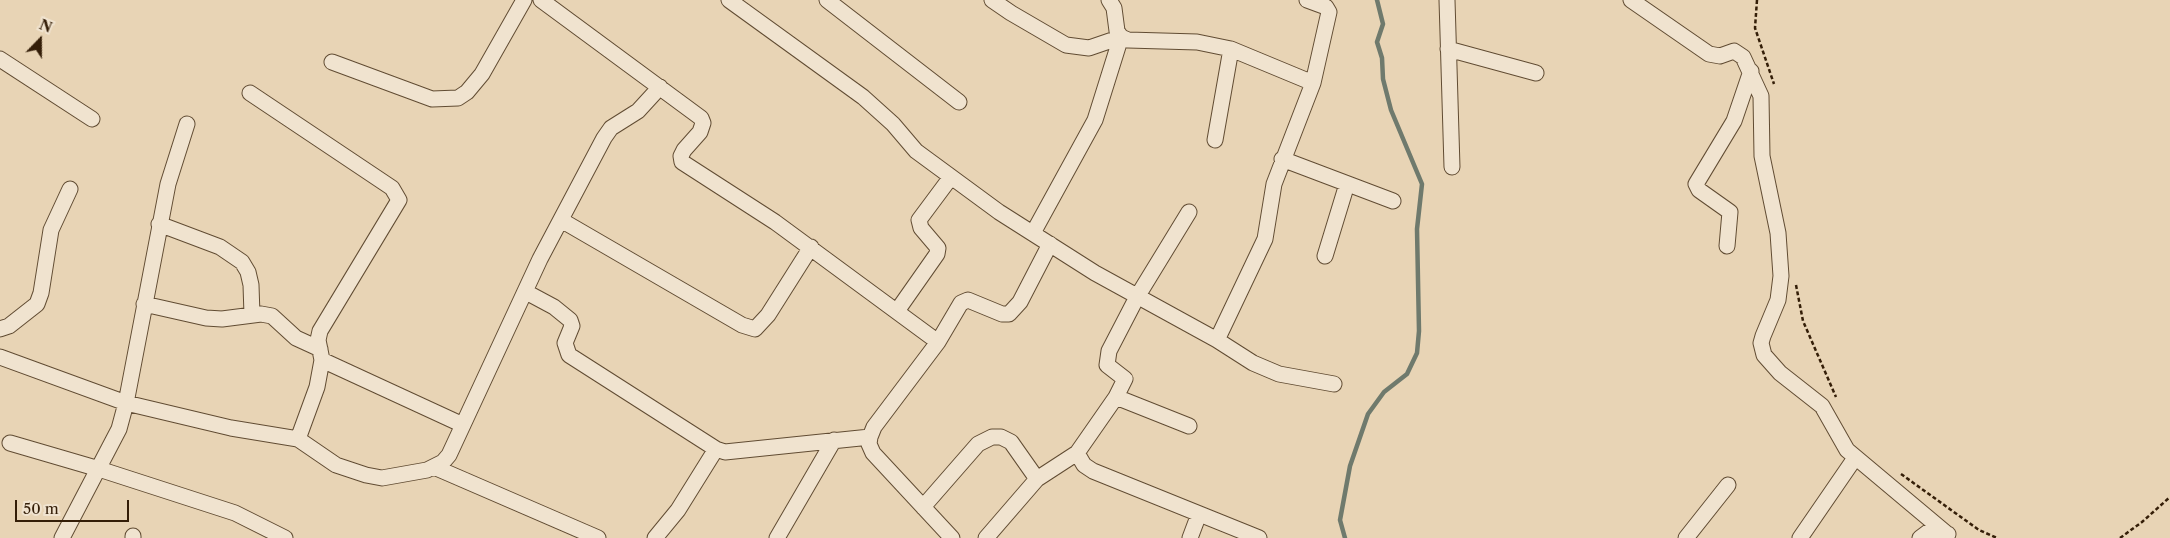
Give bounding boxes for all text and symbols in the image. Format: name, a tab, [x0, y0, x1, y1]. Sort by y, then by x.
north arrow	[15, 15, 65, 65]
text: N	[37, 15, 55, 37]
scale bar	[18, 490, 131, 522]
text: 50 m	[23, 499, 59, 518]

